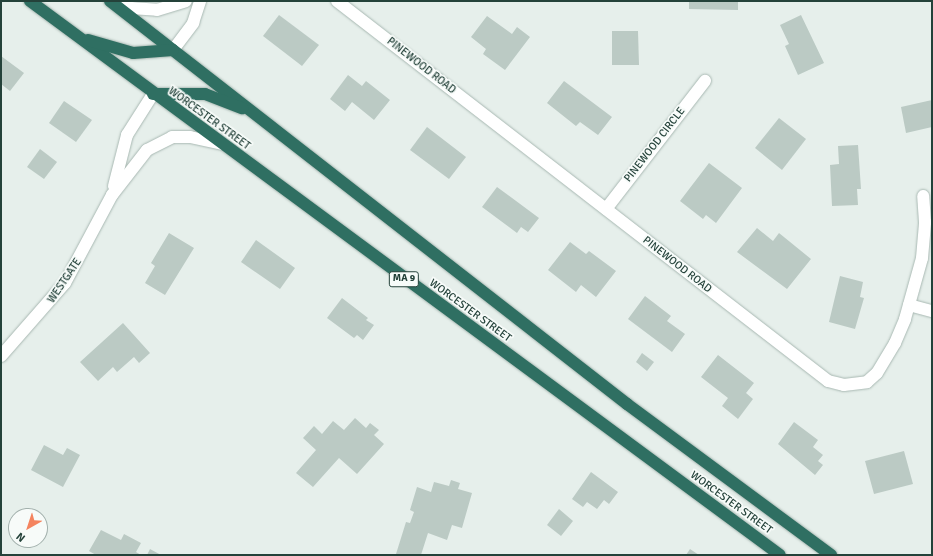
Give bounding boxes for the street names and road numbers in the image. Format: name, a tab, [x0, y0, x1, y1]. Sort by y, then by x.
street label: PINEWOOD ROAD	[384, 35, 458, 97]
street label: WORCESTER STREET	[165, 85, 253, 153]
street label: PINEWOOD CIRCLE	[622, 105, 688, 185]
street label: PINEWOOD ROAD	[640, 234, 714, 296]
street label: WESTGATE	[45, 256, 85, 306]
road number: MA 9	[388, 271, 420, 287]
street label: WORCESTER STREET	[426, 277, 514, 345]
street label: WORCESTER STREET	[687, 469, 775, 537]

